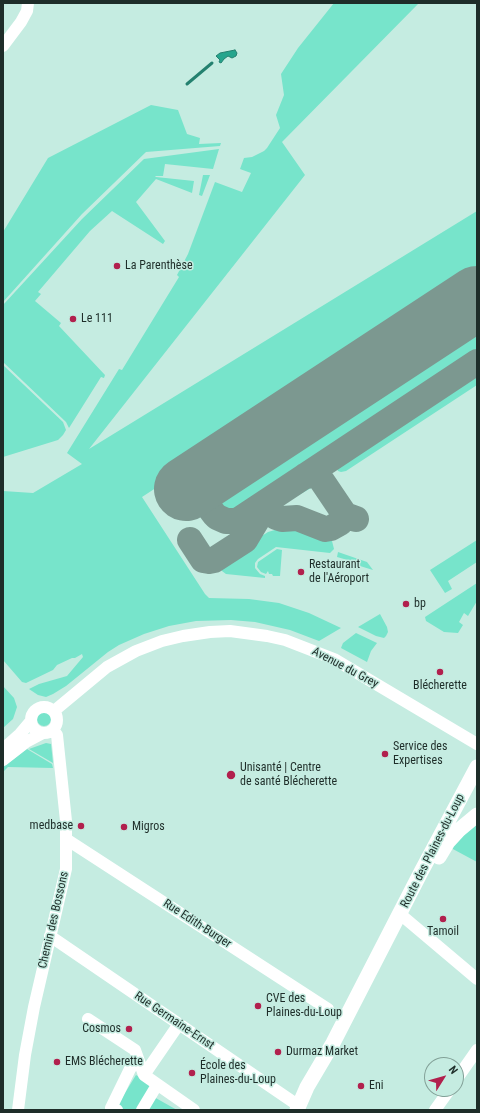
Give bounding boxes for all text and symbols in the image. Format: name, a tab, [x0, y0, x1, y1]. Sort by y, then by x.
place label: La Parenthèse	[125, 259, 193, 273]
marker: La Parenthèse	[112, 261, 122, 271]
place label: Le 111	[81, 312, 113, 326]
marker: Le 111	[68, 314, 78, 324]
place label: Restaurant de l'Aéroport	[309, 558, 369, 586]
marker: Restaurant de l'Aéroport	[296, 567, 306, 577]
place label: bp	[414, 597, 426, 611]
marker: bp	[401, 599, 411, 609]
street label: Avenue du Grey	[309, 645, 381, 691]
marker: Blécherette	[435, 667, 445, 677]
place label: Blécherette	[413, 679, 467, 693]
place label: Service des Expertises	[393, 740, 447, 768]
marker: Service des Expertises	[380, 749, 390, 759]
place label: Unisanté | Centre de santé Blécherette	[240, 761, 337, 789]
marker: Unisanté | Centre de santé Blécherette	[225, 769, 237, 781]
street label: Route des Plaines-du-Loup	[398, 792, 468, 910]
place label: medbase	[30, 819, 73, 833]
place label: Migros	[132, 820, 165, 834]
marker: medbase	[76, 821, 86, 831]
marker: Migros	[119, 822, 129, 832]
street label: Chemin des Bossons	[36, 870, 72, 970]
street label: Rue Edith-Burger	[160, 897, 234, 951]
marker: Tamoil	[438, 914, 448, 924]
place label: Tamoil	[427, 925, 459, 939]
street label: Rue Germaine-Ernst	[131, 989, 217, 1053]
place label: CVE des Plaines-du-Loup	[266, 992, 342, 1020]
marker: CVE des Plaines-du-Loup	[253, 1001, 263, 1011]
place label: Cosmos	[82, 1022, 121, 1036]
marker: Cosmos	[124, 1024, 134, 1034]
place label: Durmaz Market	[286, 1045, 358, 1059]
marker: Durmaz Market	[273, 1047, 283, 1057]
place label: EMS Blécherette	[65, 1055, 143, 1069]
marker: EMS Blécherette	[52, 1057, 62, 1067]
north arrow	[424, 1057, 464, 1097]
place label: École des Plaines-du-Loup	[200, 1059, 276, 1087]
text: N	[446, 1063, 460, 1077]
marker: École des Plaines-du-Loup	[187, 1068, 197, 1078]
place label: Eni	[369, 1079, 384, 1093]
marker: Eni	[356, 1081, 366, 1091]

